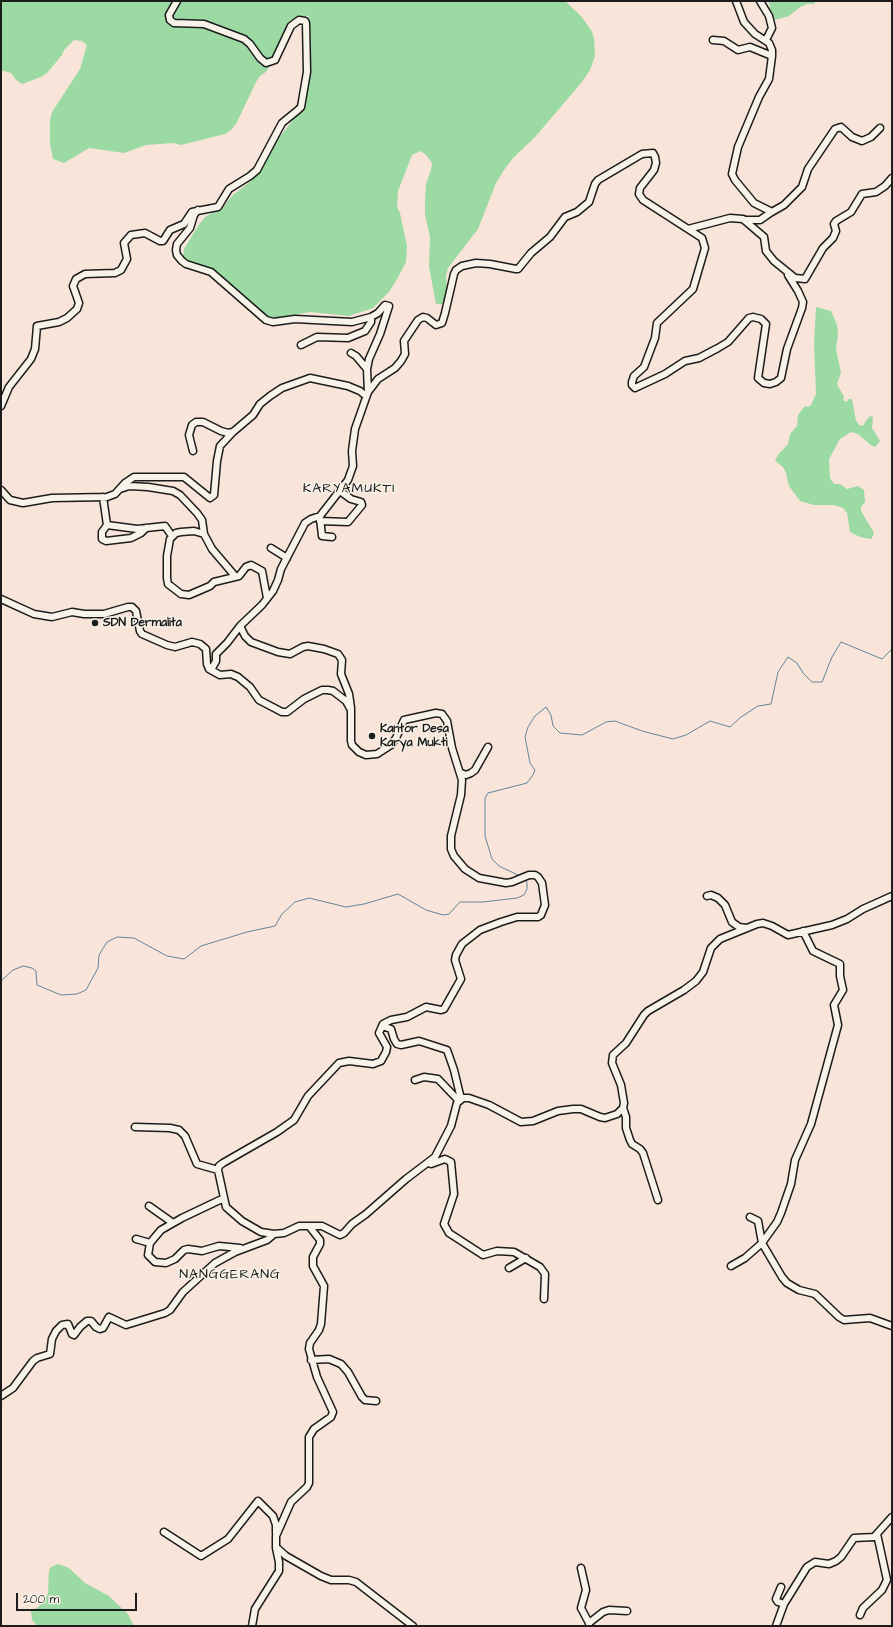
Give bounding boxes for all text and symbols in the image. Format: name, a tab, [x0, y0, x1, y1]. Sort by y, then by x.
district label: KARYAMUKTI	[303, 481, 395, 497]
place label: SDN Dermalita	[103, 616, 182, 630]
marker: SDN Dermalita	[90, 618, 100, 628]
place label: Kantor Desa Karya Mukti	[380, 722, 449, 750]
marker: Kantor Desa Karya Mukti	[367, 731, 377, 741]
district label: NANGGERANG	[179, 1267, 281, 1283]
scale bar	[18, 1585, 139, 1611]
text: 200 m	[23, 1591, 59, 1608]

